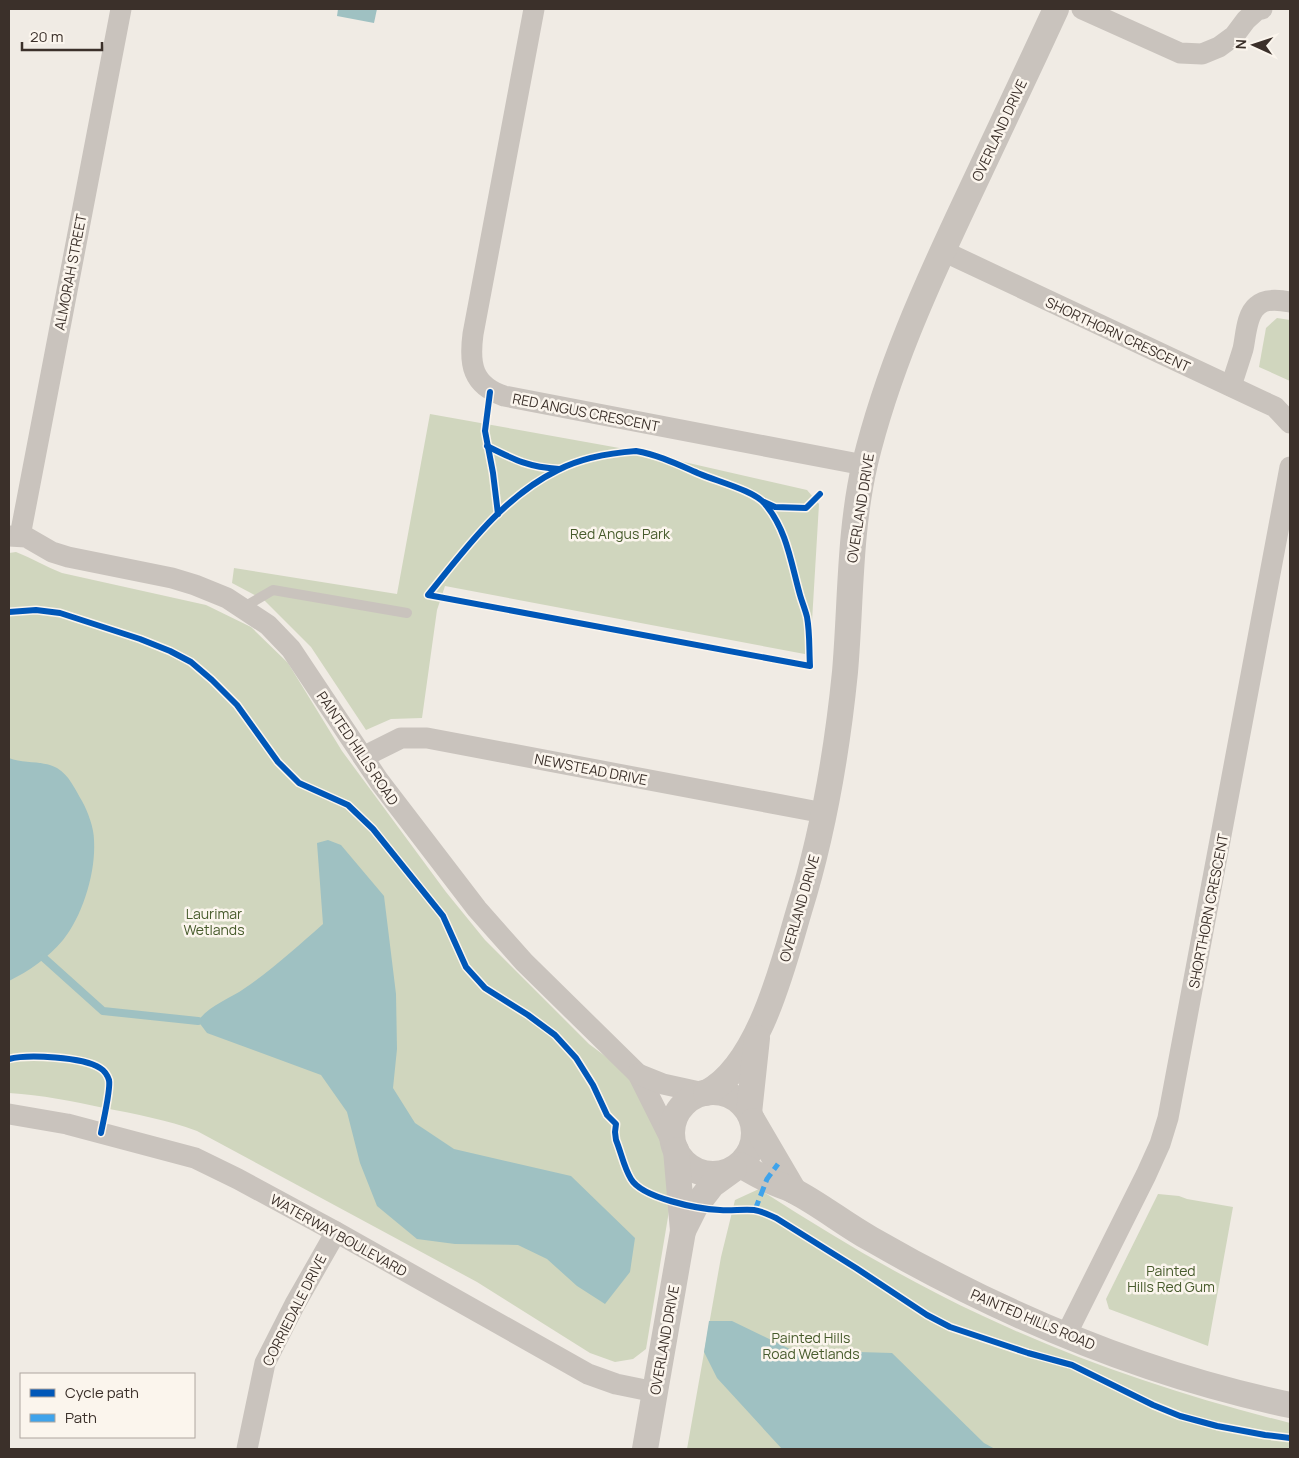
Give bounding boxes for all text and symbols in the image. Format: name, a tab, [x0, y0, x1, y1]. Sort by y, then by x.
scale bar	[22, 20, 102, 52]
north arrow	[1229, 20, 1279, 70]
text: 20 m	[30, 26, 63, 47]
text: N	[1231, 39, 1250, 50]
street label: OVERLAND DRIVE	[967, 76, 1031, 184]
street label: ALMORAH STREET	[49, 212, 91, 332]
street label: SHORTHORN CRESCENT	[1043, 292, 1194, 376]
street label: RED ANGUS CRESCENT	[511, 388, 662, 436]
street label: OVERLAND DRIVE	[842, 452, 878, 564]
park label: Red Angus Park	[570, 524, 671, 543]
street label: PAINTED HILLS ROAD	[313, 687, 403, 809]
street label: NEWSTEAD DRIVE	[533, 749, 649, 789]
street label: SHORTHORN CRESCENT	[1184, 831, 1232, 990]
street label: OVERLAND DRIVE	[775, 852, 823, 964]
park label: Laurimar Wetlands	[183, 904, 245, 939]
street label: WATERWAY BOULEVARD	[267, 1189, 411, 1281]
street label: CORRIEDALE DRIVE	[258, 1251, 330, 1369]
park label: Painted Hills Red Gum	[1127, 1261, 1215, 1296]
street label: OVERLAND DRIVE	[645, 1284, 683, 1396]
street label: PAINTED HILLS ROAD	[968, 1284, 1098, 1354]
park label: Painted Hills Road Wetlands	[763, 1328, 860, 1363]
legend	[20, 1373, 195, 1438]
text: Cycle path	[65, 1382, 139, 1403]
text: Path	[65, 1407, 97, 1428]

